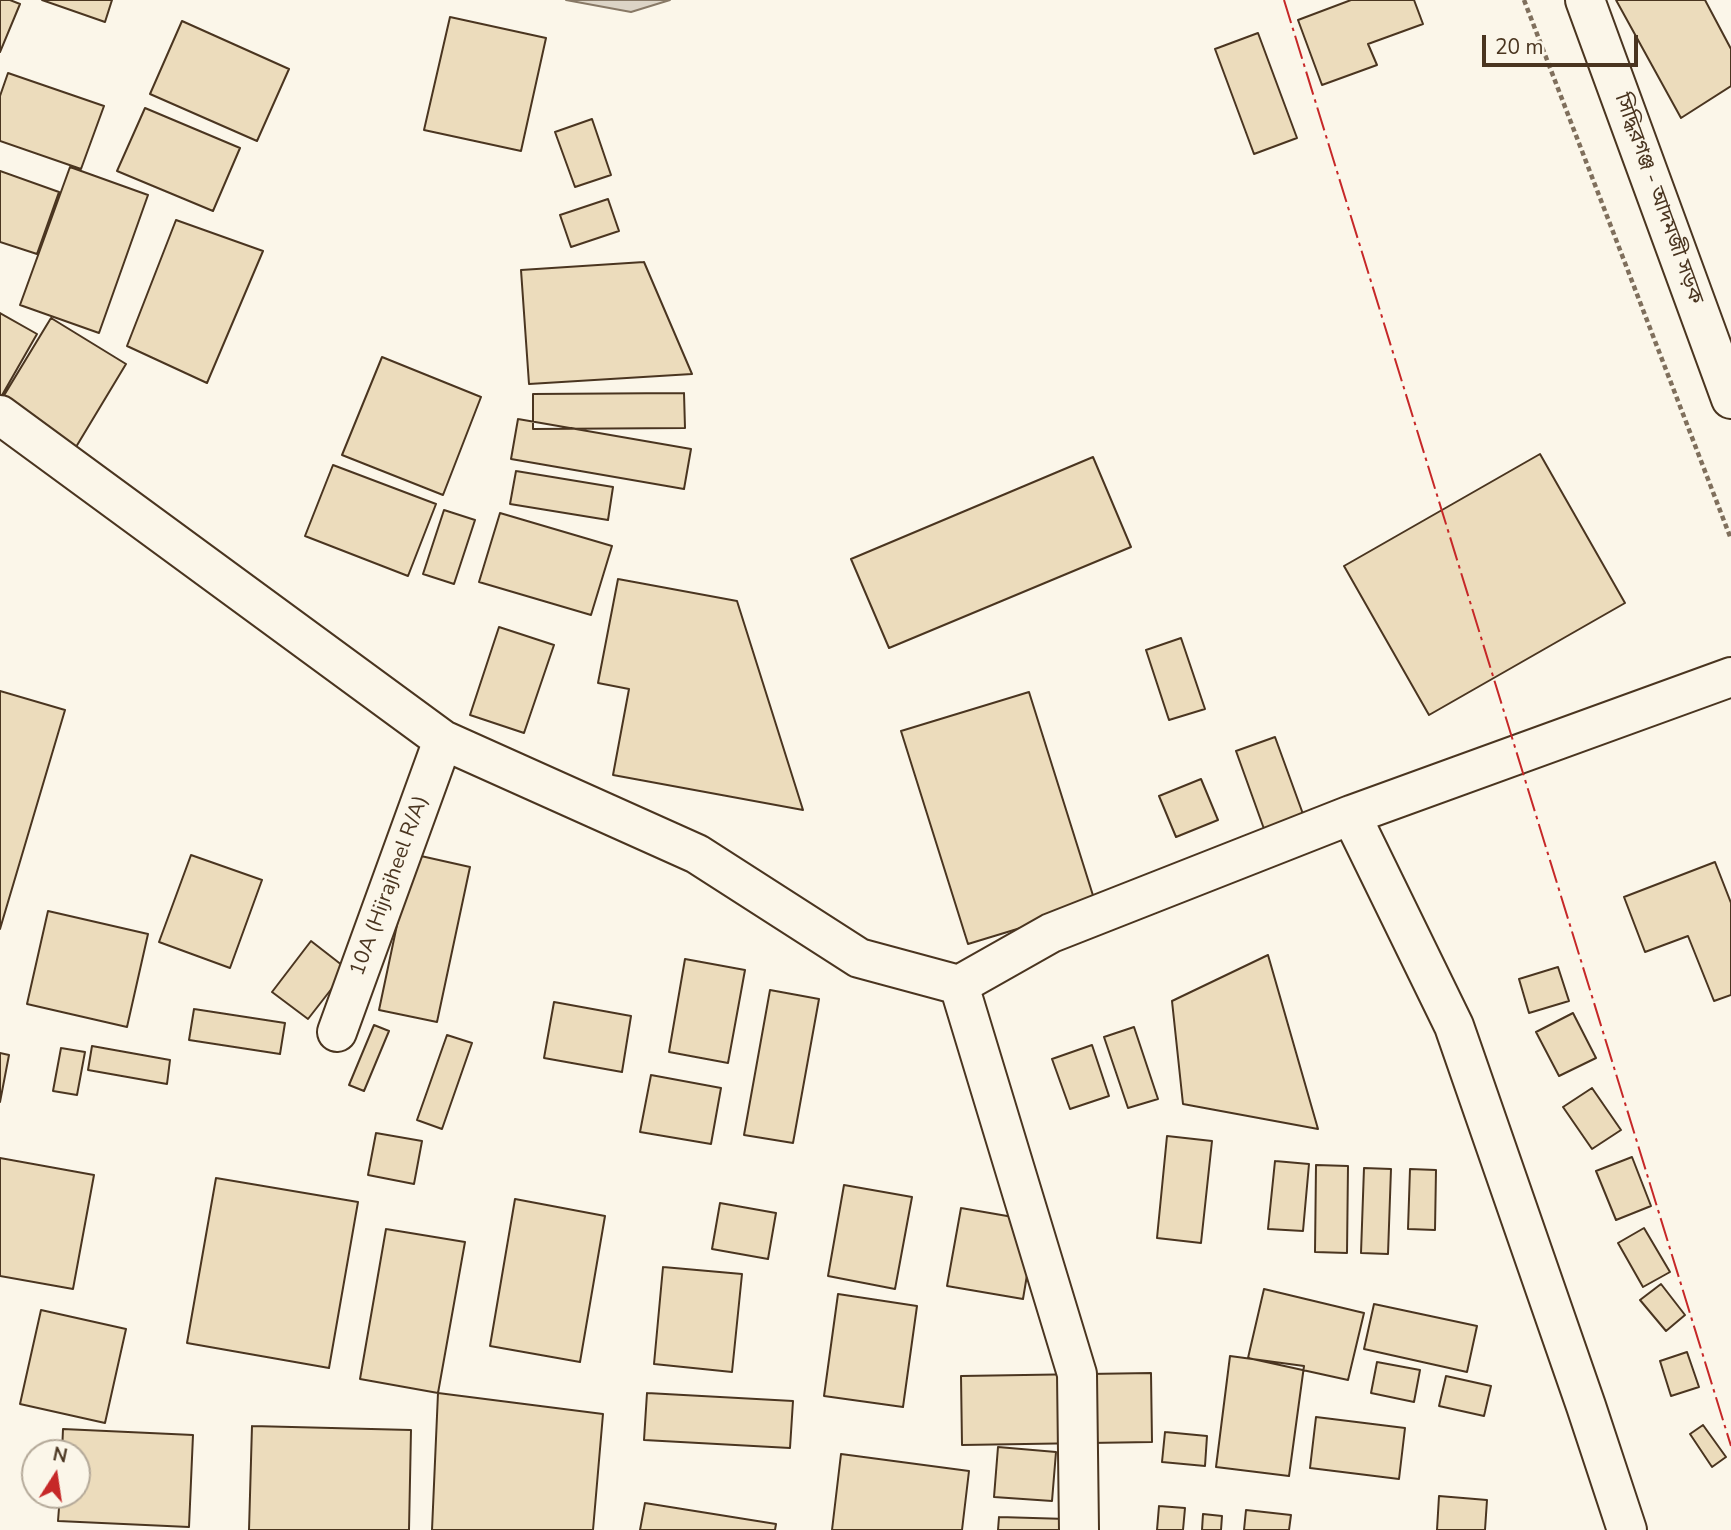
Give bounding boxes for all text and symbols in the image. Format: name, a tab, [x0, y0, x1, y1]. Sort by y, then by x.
scale bar	[1486, 21, 1642, 65]
text: 20 m	[1495, 33, 1544, 61]
street label: সিদ্ধিরগঞ্জ - আদমজী সড়ক	[1608, 90, 1708, 308]
street label: 10A (Hijrajheel R/A)	[346, 792, 434, 980]
north arrow	[21, 1439, 91, 1509]
text: N	[50, 1441, 70, 1470]

